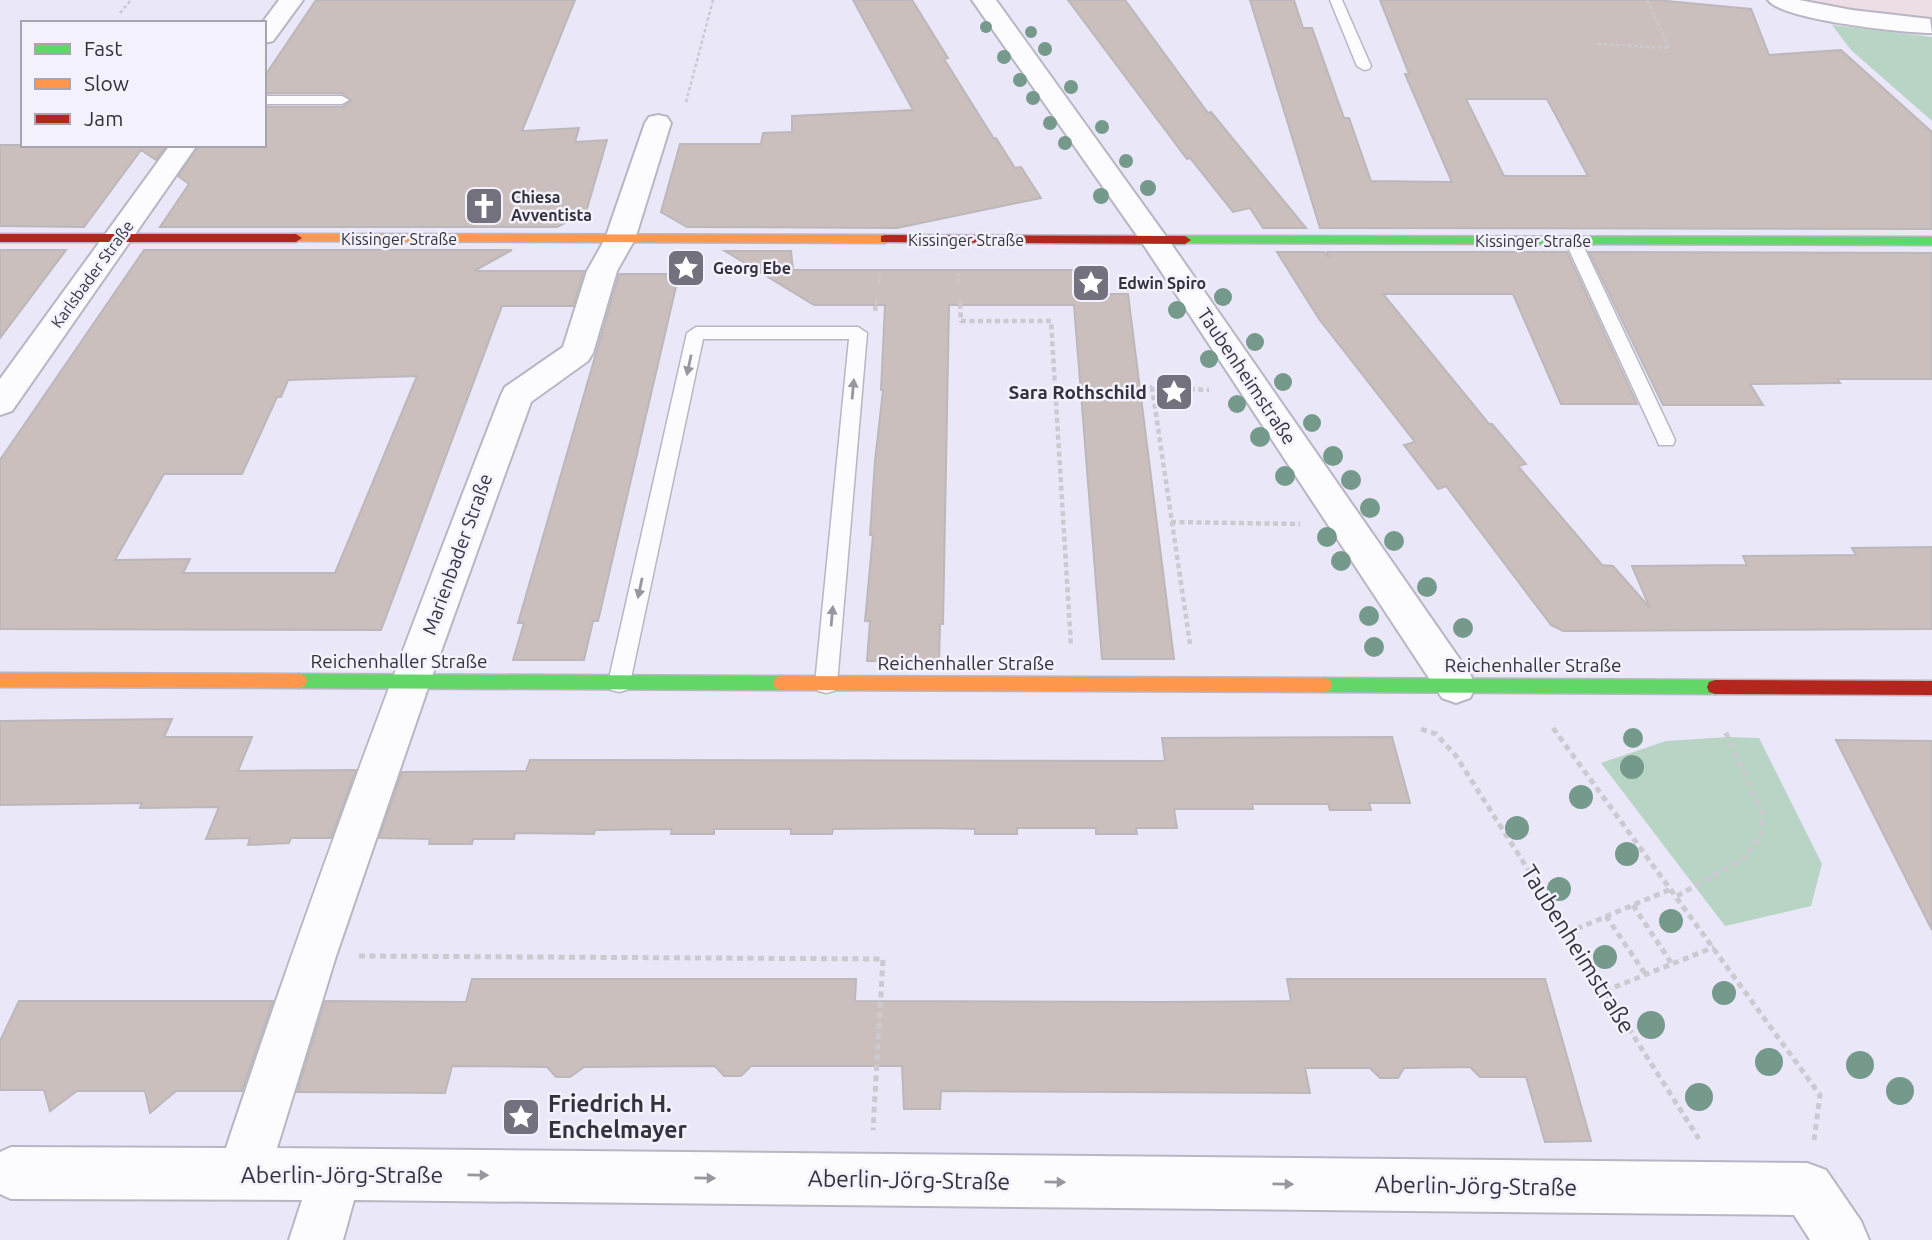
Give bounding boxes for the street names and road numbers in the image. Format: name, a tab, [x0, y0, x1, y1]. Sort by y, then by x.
street label: Karlsbader Straße	[47, 217, 137, 331]
street label: Kissinger Straße	[341, 230, 457, 248]
street label: Kissinger Straße	[908, 231, 1024, 249]
street label: Kissinger Straße	[1475, 232, 1591, 250]
street label: Taubenheimstraße	[1193, 304, 1301, 448]
street label: Marienbader Straße	[418, 470, 496, 638]
street label: Reichenhaller Straße	[311, 650, 487, 672]
street label: Reichenhaller Straße	[878, 652, 1054, 674]
street label: Reichenhaller Straße	[1445, 654, 1621, 676]
street label: Taubenheimstraße	[1517, 860, 1640, 1037]
street label: Aberlin-Jörg-Straße	[241, 1162, 443, 1187]
street label: Aberlin-Jörg-Straße	[808, 1165, 1010, 1194]
street label: Aberlin-Jörg-Straße	[1375, 1171, 1577, 1200]

